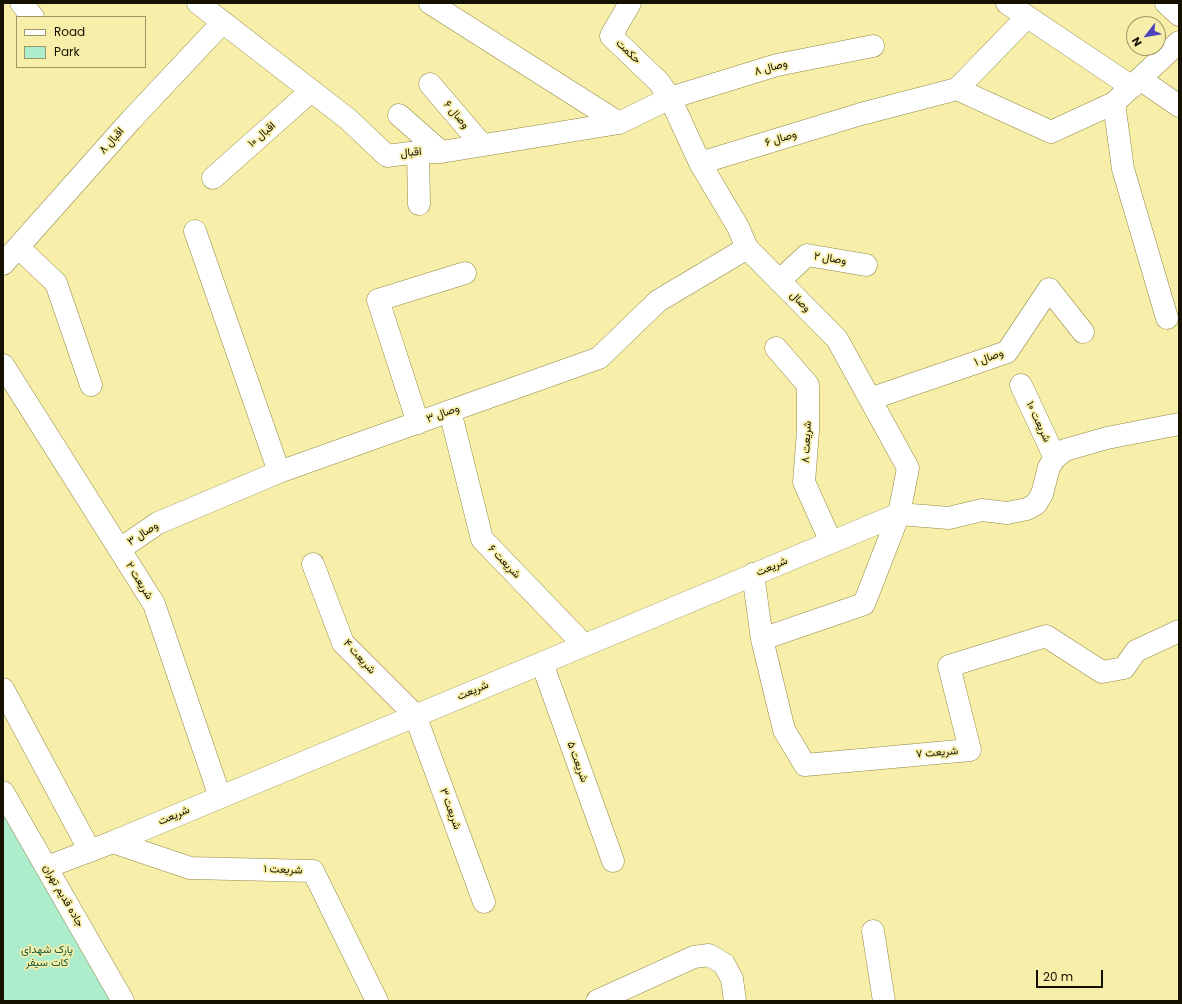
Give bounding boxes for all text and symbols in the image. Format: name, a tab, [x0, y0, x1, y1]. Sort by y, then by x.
legend	[16, 16, 146, 68]
north arrow	[1126, 16, 1166, 56]
text: Road	[54, 23, 85, 40]
text: N	[1128, 34, 1146, 49]
street label: حکمت	[613, 37, 643, 67]
text: Park	[54, 43, 80, 60]
street label: وصال ۸	[753, 57, 789, 79]
street label: وصال ۶	[441, 98, 471, 132]
street label: اقبال ۱۰	[246, 120, 278, 150]
street label: اقبال ۸	[97, 125, 127, 157]
street label: وصال ۶	[764, 128, 798, 150]
street label: اقبال	[400, 145, 422, 161]
street label: وصال ۲	[813, 250, 847, 268]
street label: وصال	[787, 289, 813, 315]
street label: وصال ۱	[973, 347, 1005, 369]
street label: شریعت ۱۰	[1023, 399, 1053, 445]
street label: وصال ۳	[425, 402, 461, 426]
street label: شریعت ۸	[799, 421, 815, 463]
street label: وصال ۳	[125, 519, 161, 549]
street label: شریعت ۶	[485, 543, 523, 581]
street label: شریعت	[754, 555, 790, 579]
street label: شریعت ۲	[122, 560, 156, 602]
street label: شریعت ۴	[340, 637, 378, 677]
street label: شریعت	[455, 679, 491, 703]
street label: شریعت ۵	[564, 740, 590, 784]
street label: شریعت ۷	[915, 745, 959, 761]
street label: شریعت ۳	[436, 787, 464, 831]
street label: شریعت	[156, 804, 192, 828]
street label: جاده قدیم تهران	[40, 862, 86, 930]
street label: شریعت ۱	[263, 863, 303, 877]
park label: پارک شهدای کات سیفر	[21, 943, 73, 969]
scale bar	[1038, 962, 1105, 988]
text: 20 m	[1043, 968, 1073, 985]

